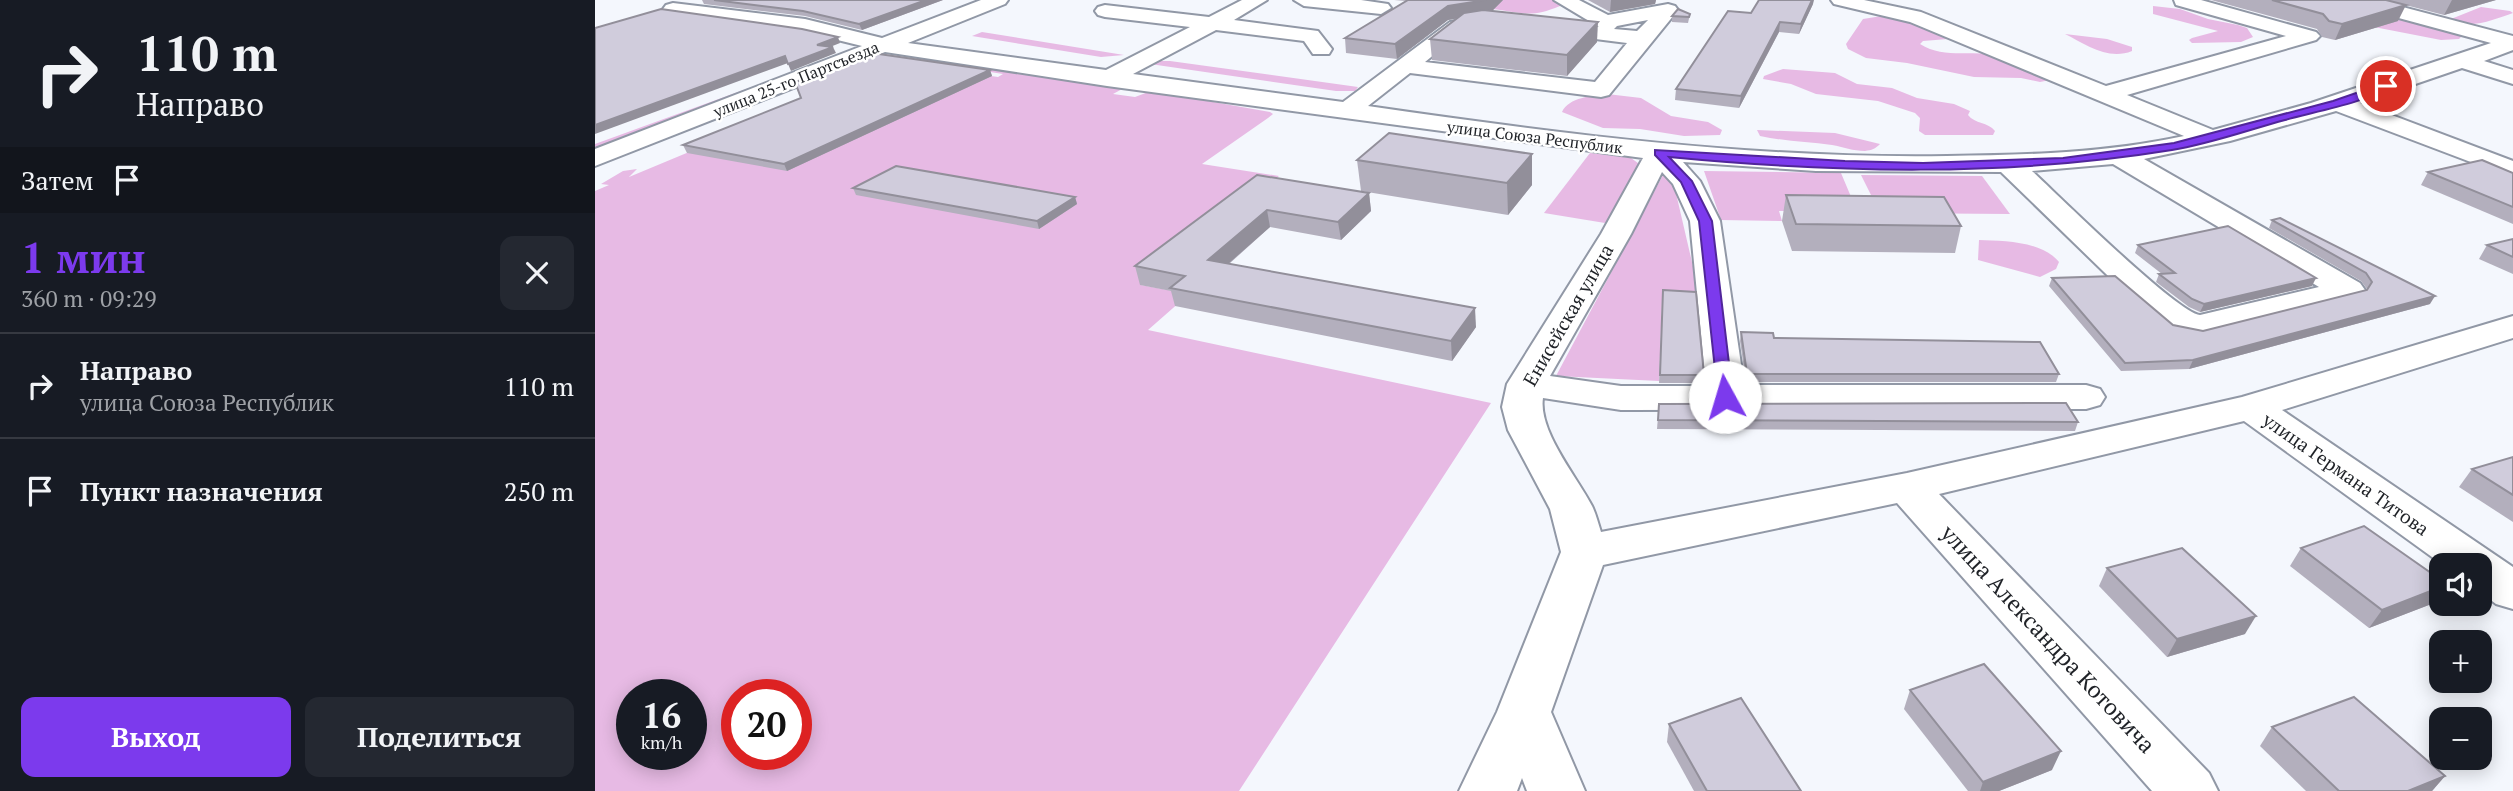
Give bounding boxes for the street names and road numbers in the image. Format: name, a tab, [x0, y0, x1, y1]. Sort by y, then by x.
street label: улица 25-го Партсъезда	[709, 36, 882, 123]
street label: улица Союза Республик	[1445, 115, 1624, 159]
street label: Енисейская улица	[1517, 239, 1619, 390]
street label: улица Германа Титова	[2257, 406, 2435, 541]
street label: улица Александра Котовича	[1934, 517, 2163, 760]

